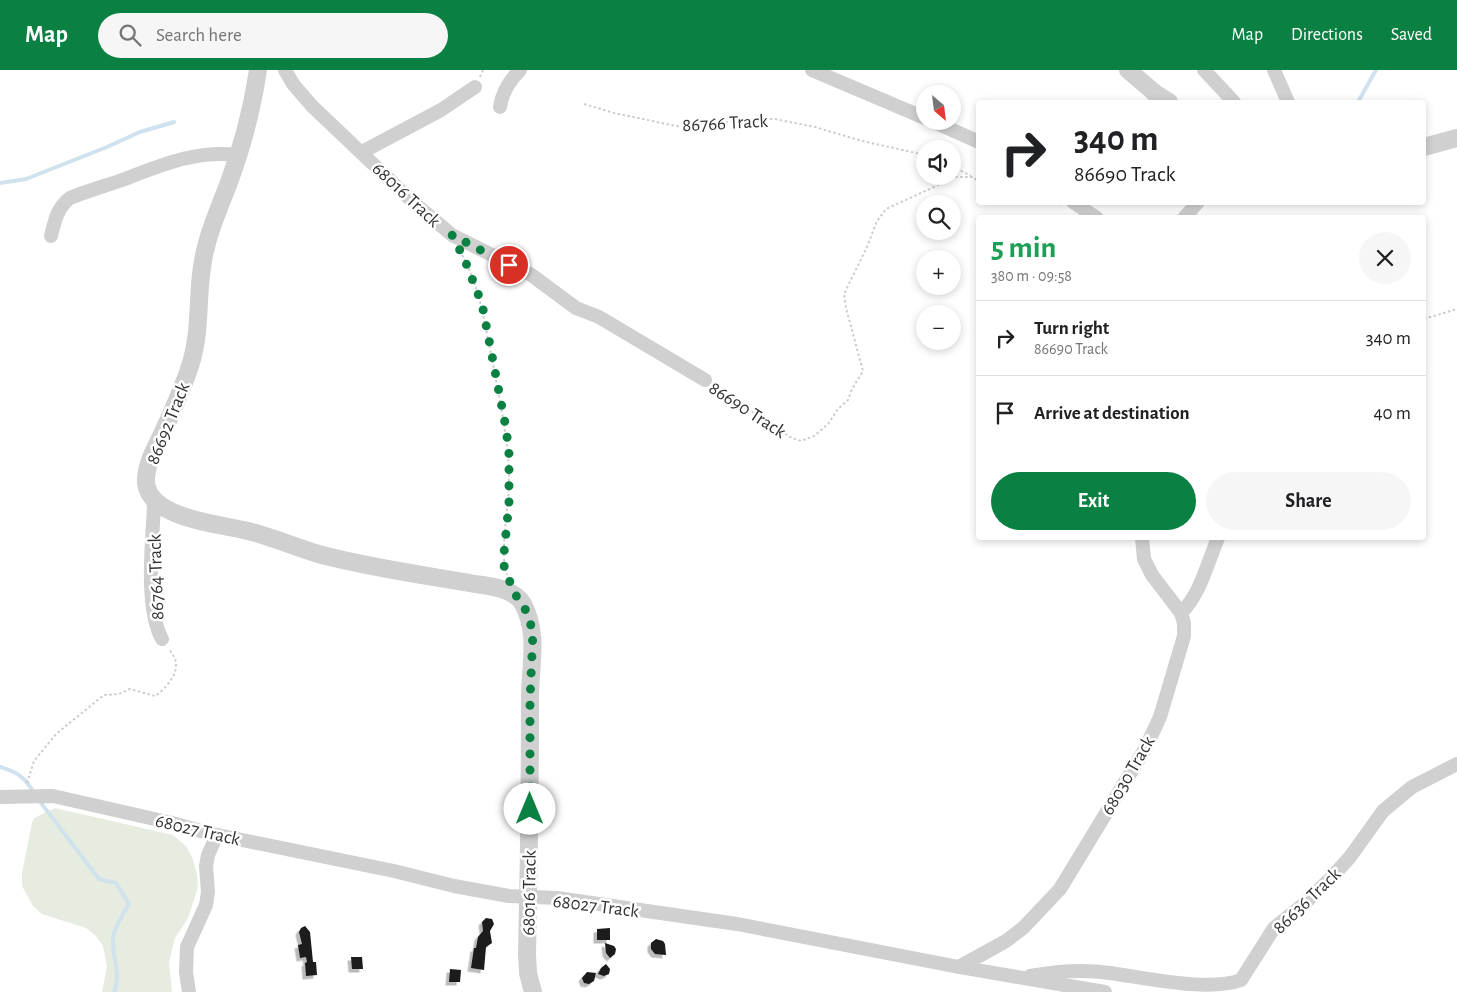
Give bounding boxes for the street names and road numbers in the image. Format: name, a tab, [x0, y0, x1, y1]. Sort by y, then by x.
street label: 86766 Track	[682, 112, 769, 135]
street label: 68016 Track	[368, 159, 444, 231]
street label: 86690 Track	[705, 378, 789, 442]
street label: 86692 Track	[143, 380, 193, 467]
street label: 86764 Track	[145, 533, 167, 620]
street label: 68030 Track	[1098, 733, 1159, 818]
street label: 68027 Track	[153, 811, 242, 850]
street label: 68016 Track	[519, 850, 540, 936]
street label: 86636 Track	[1270, 864, 1345, 938]
street label: 68027 Track	[552, 892, 640, 921]

